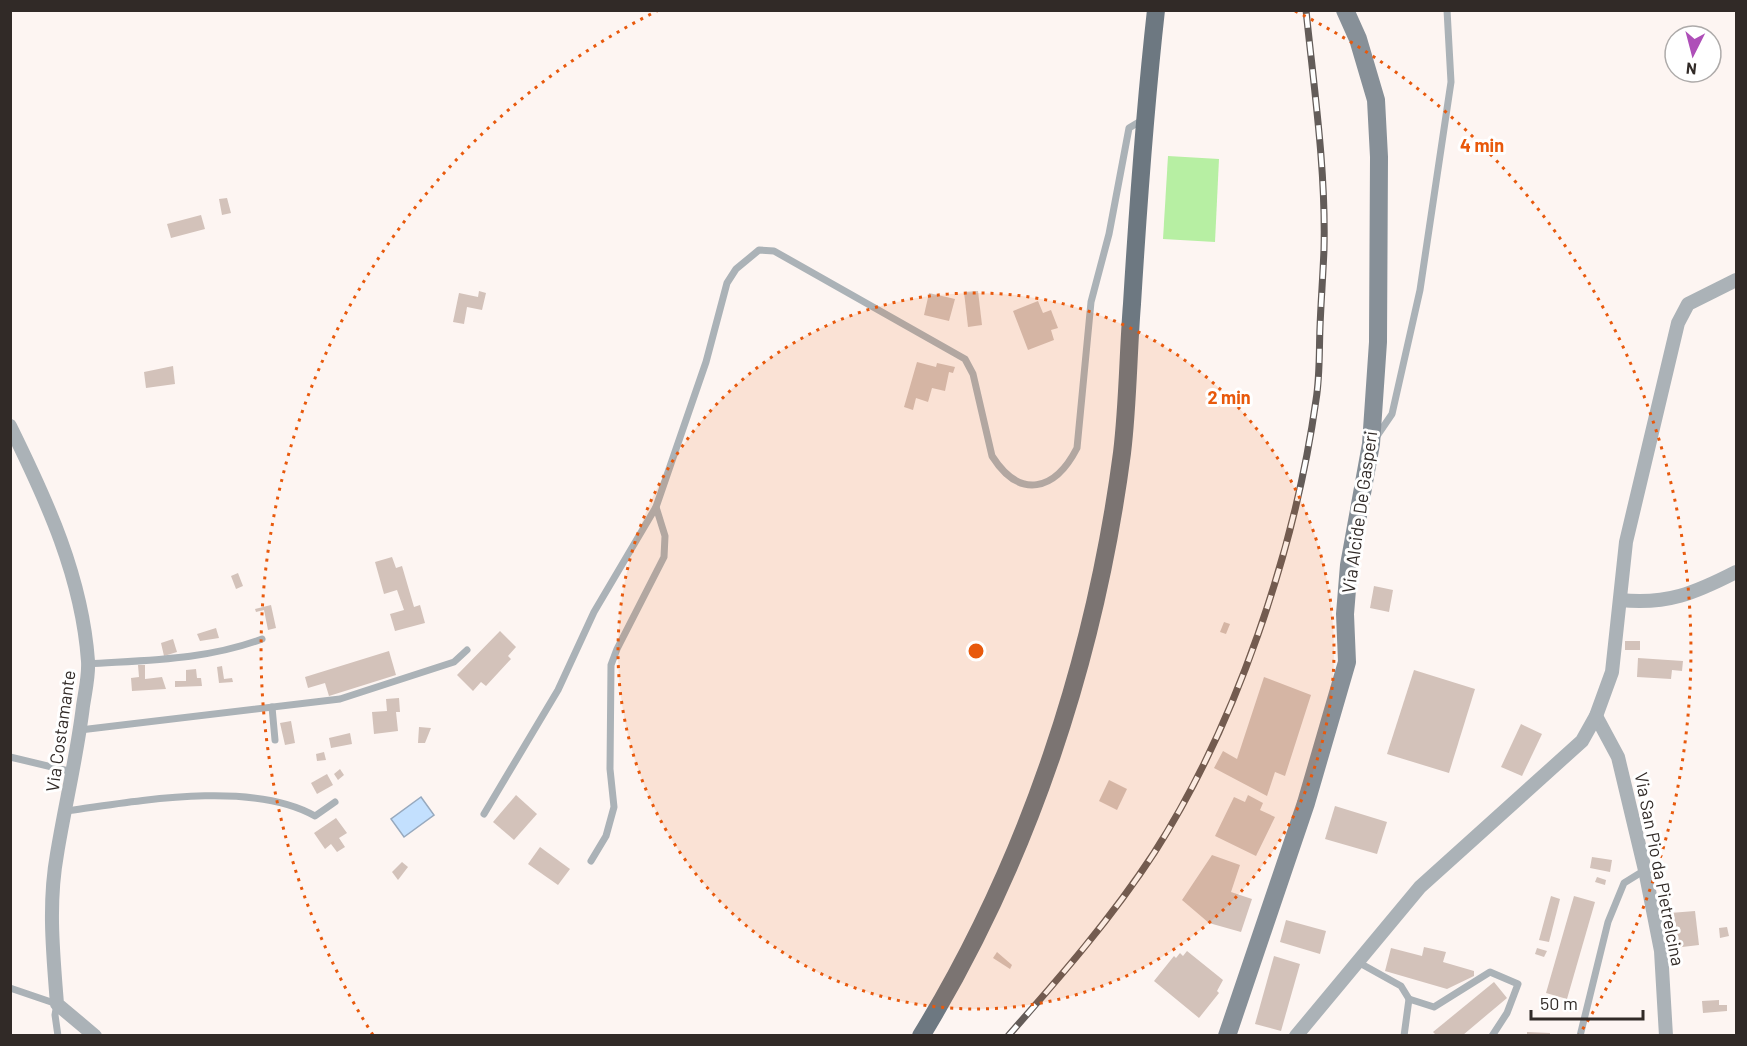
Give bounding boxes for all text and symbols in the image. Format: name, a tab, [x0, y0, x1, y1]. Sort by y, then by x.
north arrow	[1663, 24, 1723, 84]
text: N	[1685, 59, 1698, 79]
text: 4 min	[1460, 134, 1504, 156]
text: 2 min	[1207, 386, 1251, 408]
street label: Via Alcide De Gasperi	[1337, 429, 1381, 595]
centre of rings	[966, 641, 986, 661]
street label: Via Costamante	[41, 669, 79, 793]
street label: Via San Pio da Pietrelcina	[1630, 770, 1690, 968]
scale bar	[1531, 983, 1644, 1021]
text: 50 m	[1540, 992, 1578, 1014]

